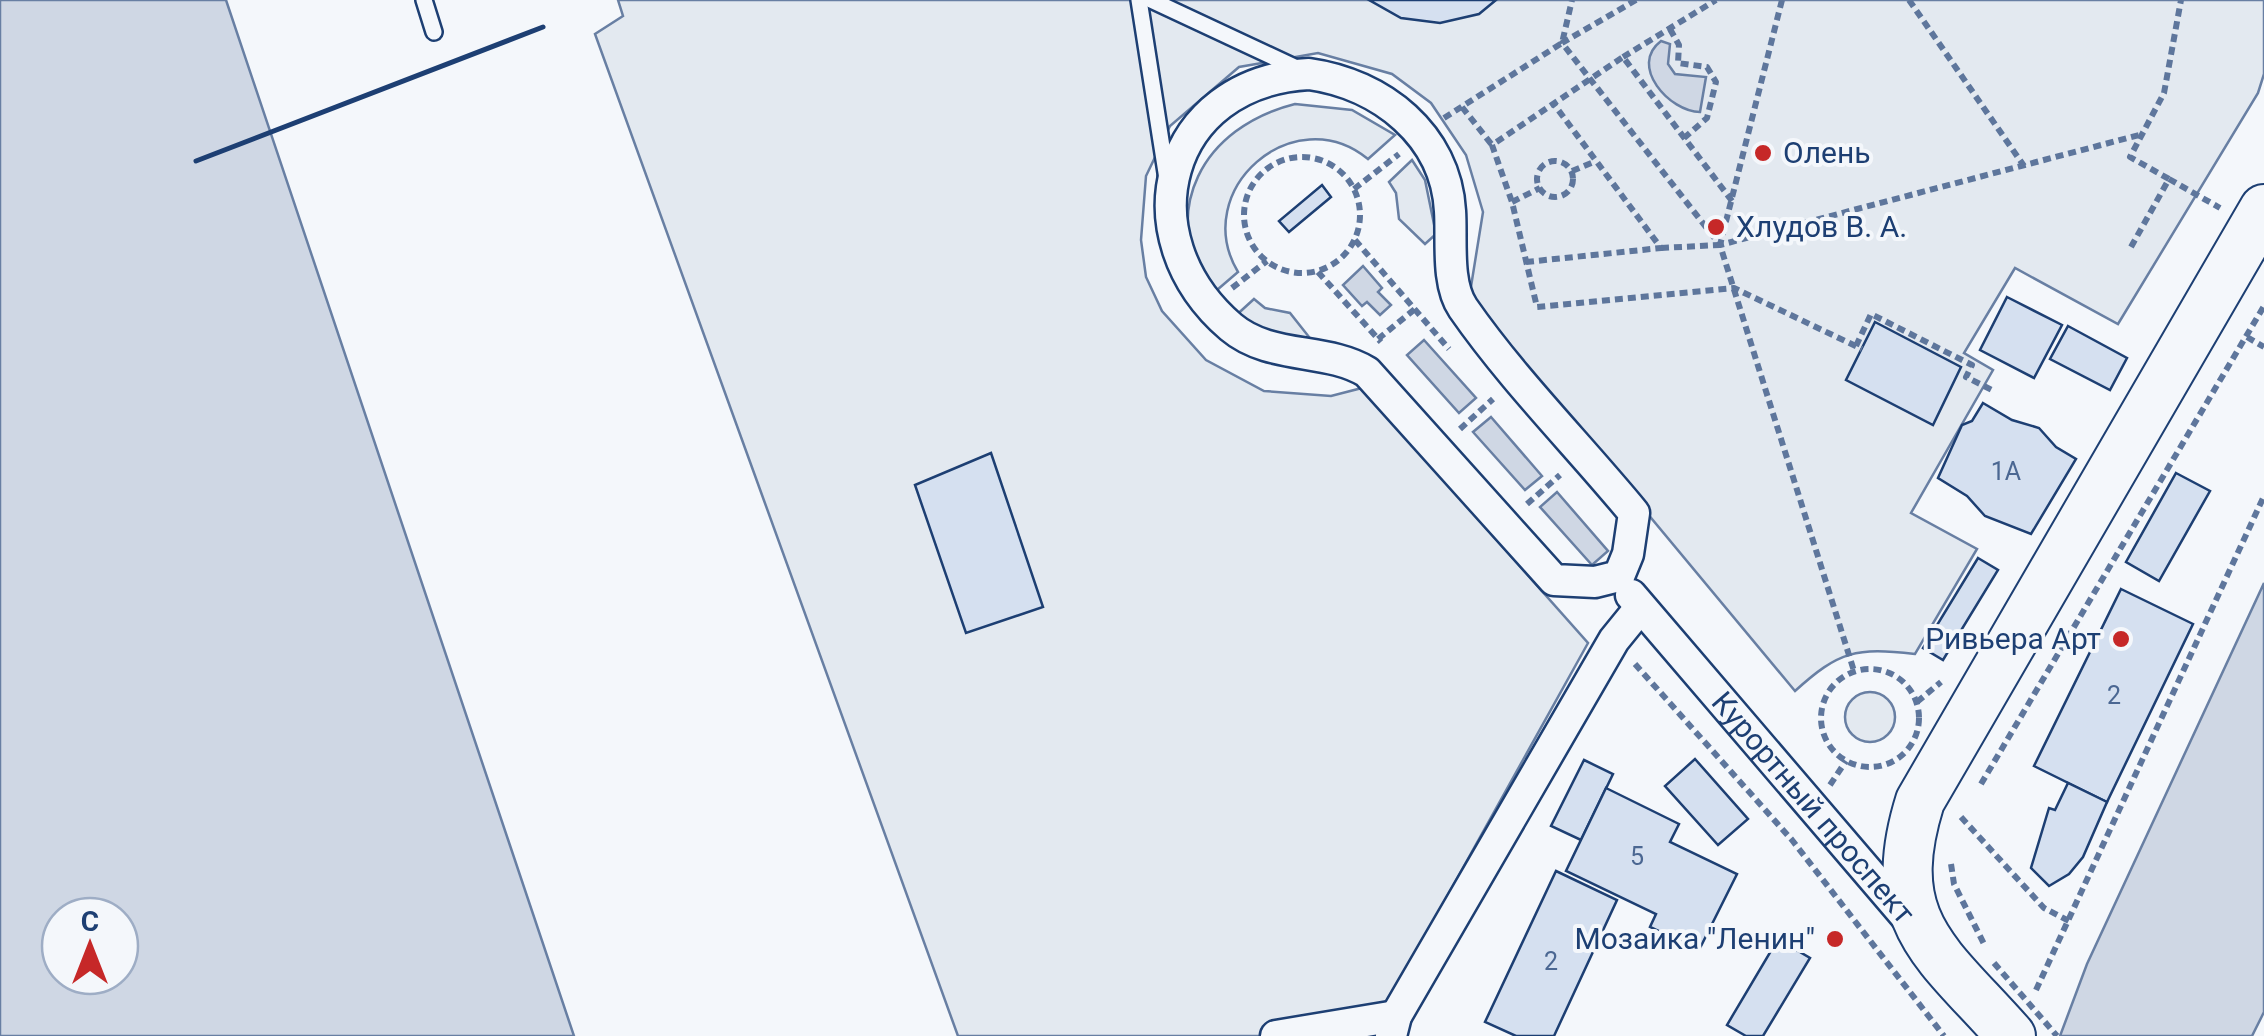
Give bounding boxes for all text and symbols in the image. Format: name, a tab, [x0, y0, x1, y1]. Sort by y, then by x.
place label: Олень	[1783, 135, 1870, 170]
marker: Олень	[1752, 142, 1774, 164]
place label: Хлудов В. А.	[1736, 209, 1907, 244]
marker: Хлудов В. А.	[1705, 216, 1727, 238]
house number: 1А	[1991, 457, 2021, 486]
place label: Ривьера Арт	[1925, 621, 2101, 656]
marker: Ривьера Арт	[2110, 628, 2132, 650]
house number: 2	[2107, 681, 2121, 710]
street label: Курортный проспект	[1705, 685, 1922, 930]
house number: 5	[1630, 842, 1644, 871]
north arrow	[40, 896, 140, 996]
text: С	[81, 905, 99, 938]
place label: Мозаика "Ленин"	[1575, 921, 1815, 956]
marker: Мозаика "Ленин"	[1824, 928, 1846, 950]
house number: 2	[1544, 947, 1558, 976]

